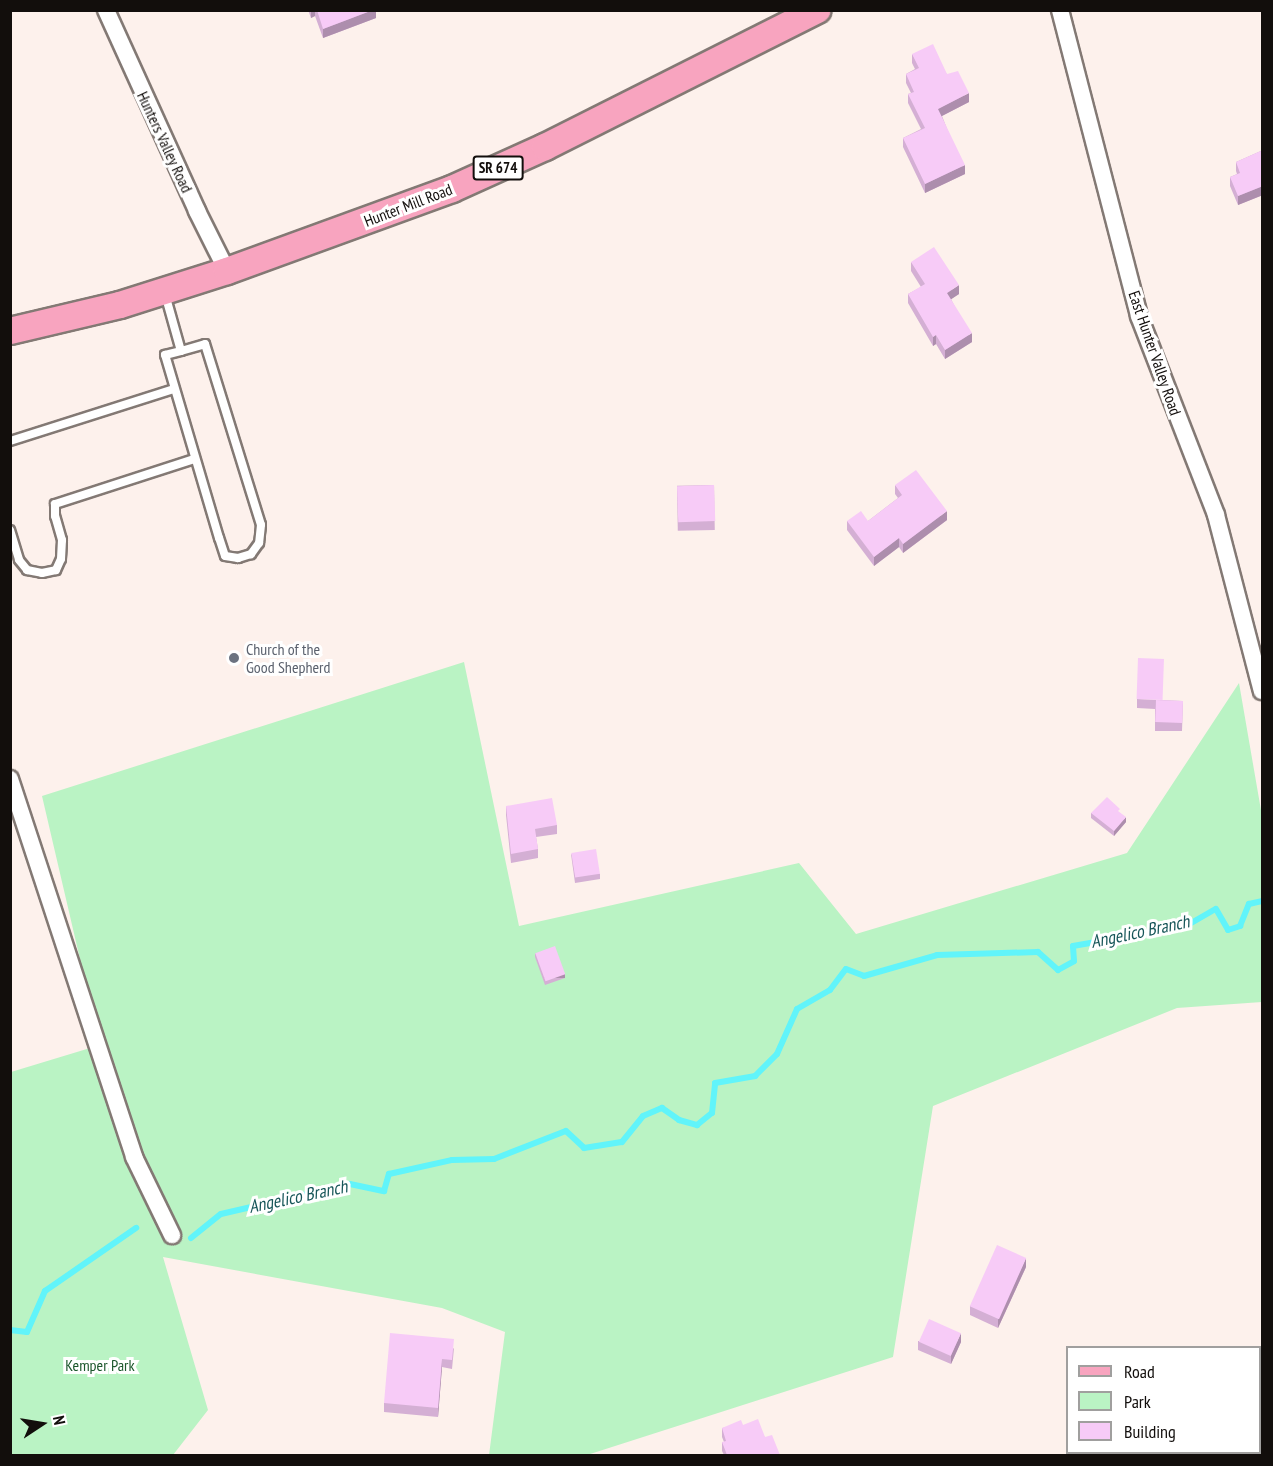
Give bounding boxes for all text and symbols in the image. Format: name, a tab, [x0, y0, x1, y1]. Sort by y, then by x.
street label: Hunters Valley Road	[133, 88, 197, 196]
road number: SR 674	[472, 156, 524, 180]
street label: Hunter Mill Road	[361, 179, 455, 231]
street label: East Hunter Valley Road	[1125, 288, 1185, 418]
place label: Church of the Good Shepherd	[246, 639, 330, 677]
marker: Church of the Good Shepherd	[227, 651, 241, 665]
water label: Angelico Branch	[1089, 911, 1191, 953]
water label: Angelico Branch	[247, 1176, 349, 1218]
legend	[1066, 1346, 1261, 1454]
park label: Kemper Park	[65, 1355, 135, 1375]
text: Road	[1124, 1360, 1155, 1383]
text: Park	[1124, 1390, 1151, 1413]
north arrow	[12, 1394, 72, 1454]
text: N	[49, 1414, 70, 1427]
text: Building	[1124, 1420, 1176, 1443]

